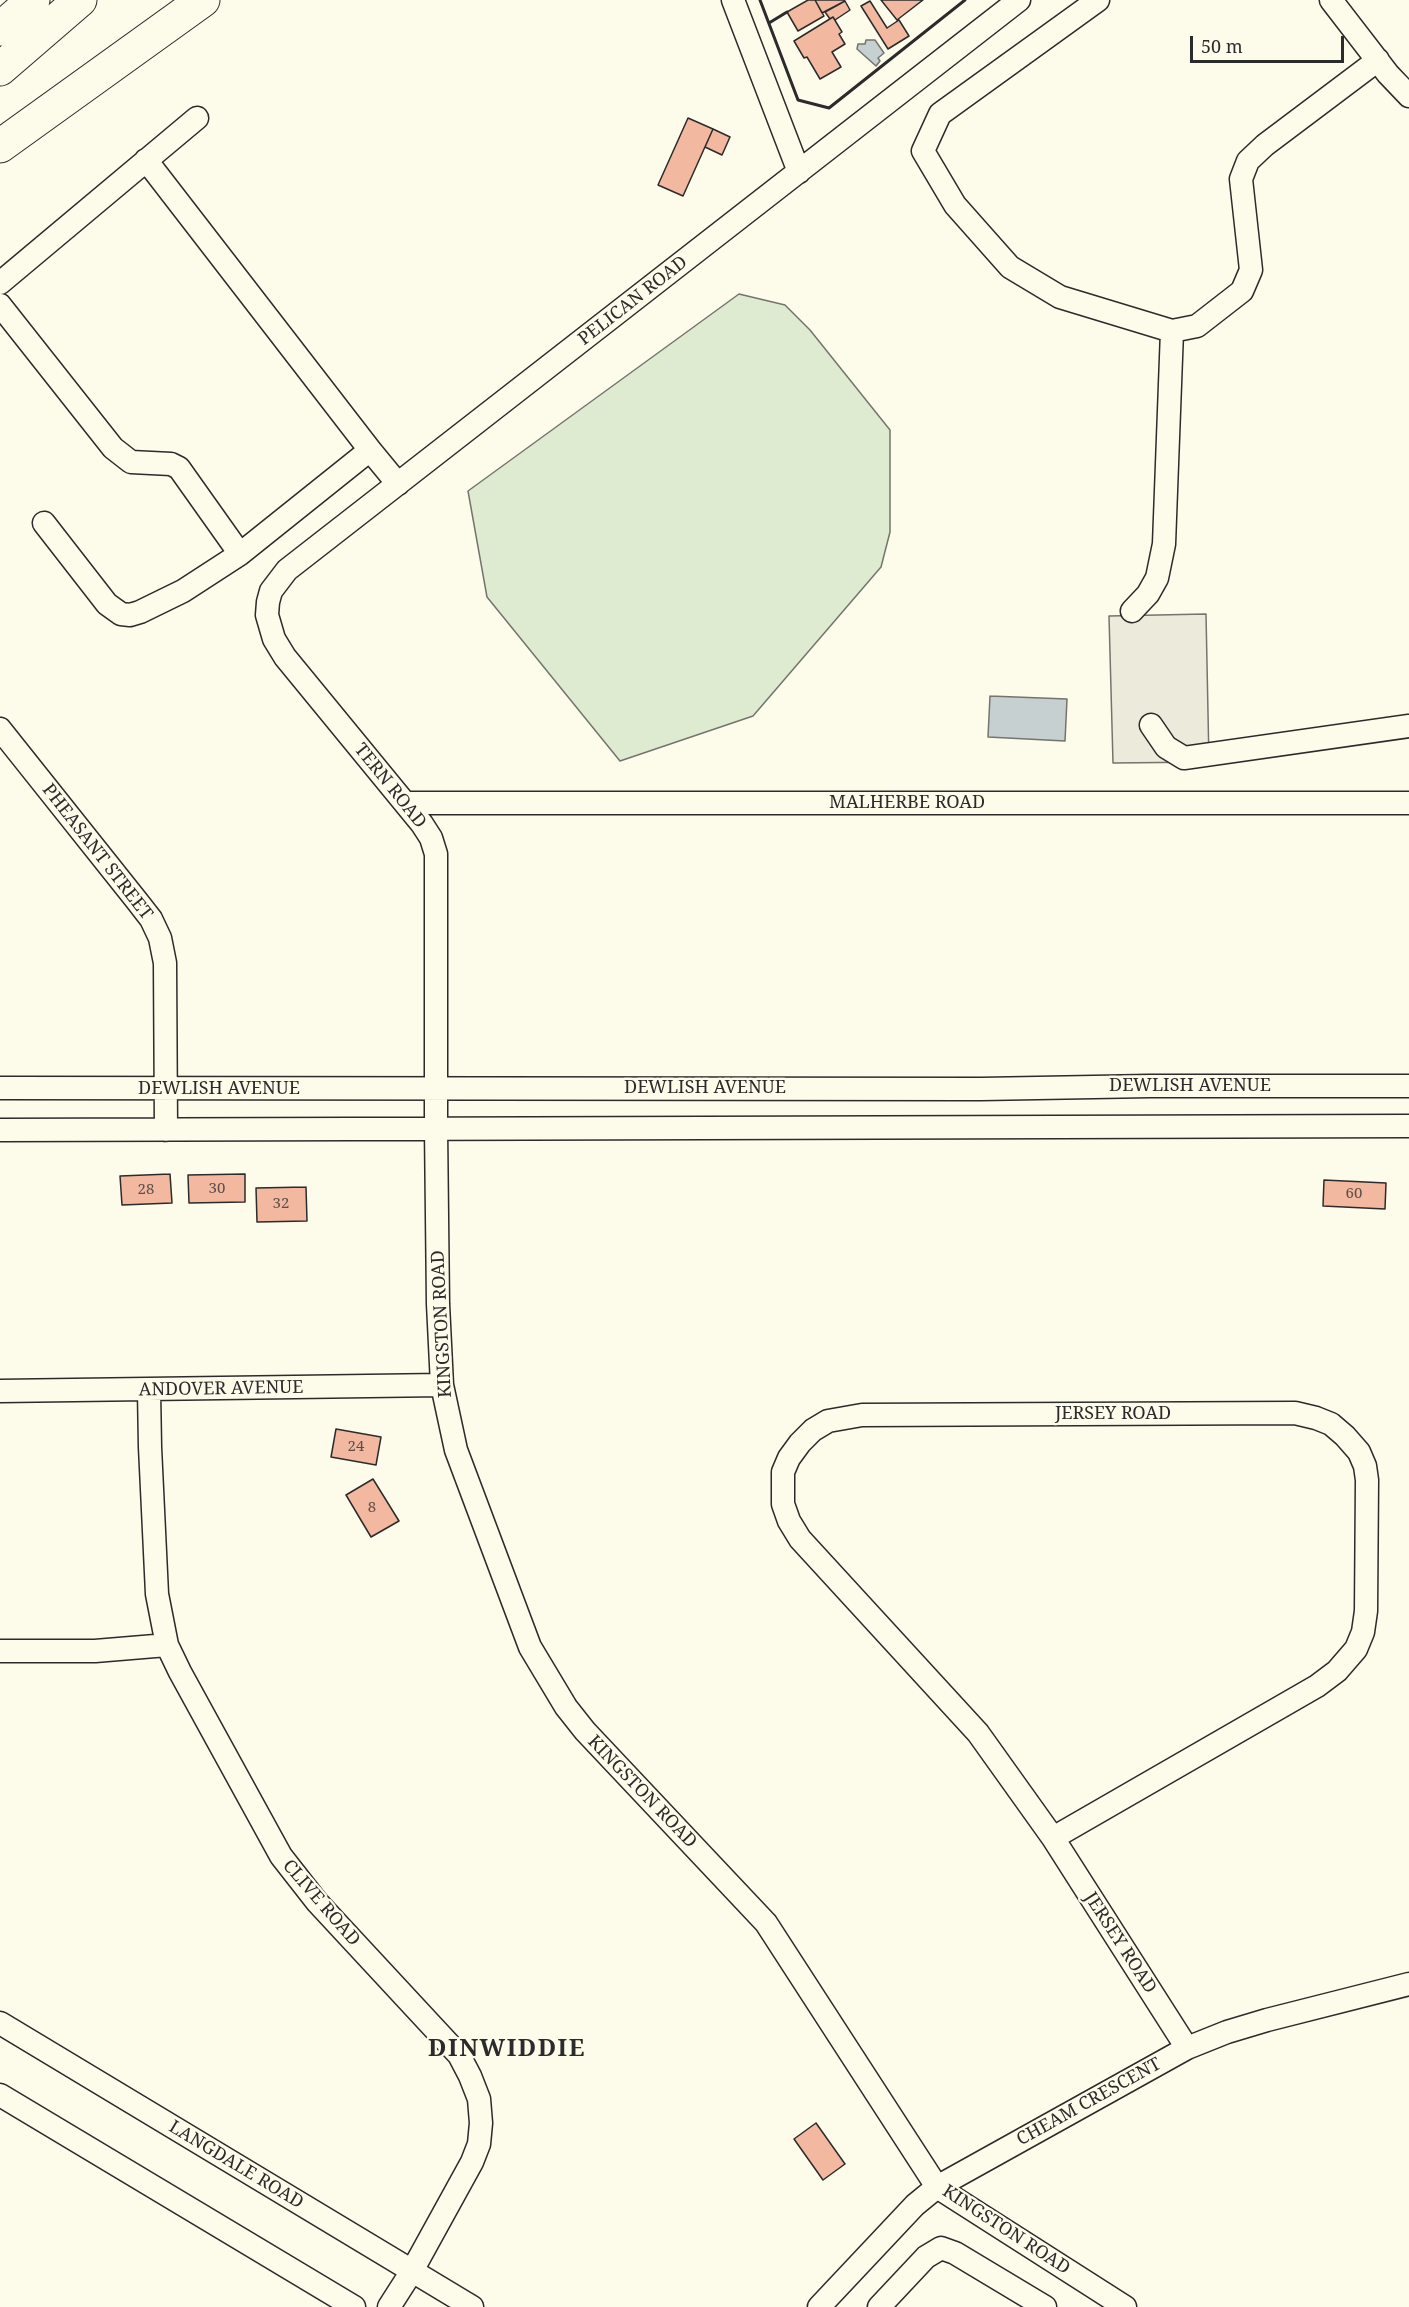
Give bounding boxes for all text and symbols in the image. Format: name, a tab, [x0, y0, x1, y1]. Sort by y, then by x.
scale bar	[1193, 24, 1348, 62]
text: 50 m	[1201, 34, 1243, 58]
street label: PELICAN ROAD	[574, 252, 692, 350]
street label: TERN ROAD	[349, 739, 431, 833]
street label: PHEASANT STREET	[37, 780, 157, 924]
street label: MALHERBE ROAD	[829, 792, 985, 814]
street label: DEWLISH AVENUE	[1109, 1075, 1271, 1097]
street label: DEWLISH AVENUE	[624, 1077, 786, 1099]
street label: DEWLISH AVENUE	[138, 1078, 300, 1100]
house number: 30	[209, 1180, 225, 1198]
house number: 28	[138, 1181, 154, 1199]
house number: 60	[1346, 1185, 1362, 1203]
house number: 32	[273, 1195, 289, 1213]
street label: KINGSTON ROAD	[427, 1250, 457, 1398]
street label: ANDOVER AVENUE	[138, 1377, 304, 1401]
street label: JERSEY ROAD	[1055, 1403, 1171, 1425]
house number: 24	[348, 1438, 364, 1456]
house number: 8	[368, 1499, 376, 1517]
street label: KINGSTON ROAD	[583, 1731, 701, 1853]
street label: CLIVE ROAD	[278, 1855, 364, 1951]
street label: JERSEY ROAD	[1079, 1888, 1161, 1998]
district label: DINWIDDIE	[428, 2035, 586, 2063]
street label: CHEAM CRESCENT	[1013, 2053, 1165, 2151]
street label: LANGDALE ROAD	[165, 2116, 307, 2214]
street label: KINGSTON ROAD	[938, 2181, 1074, 2279]

